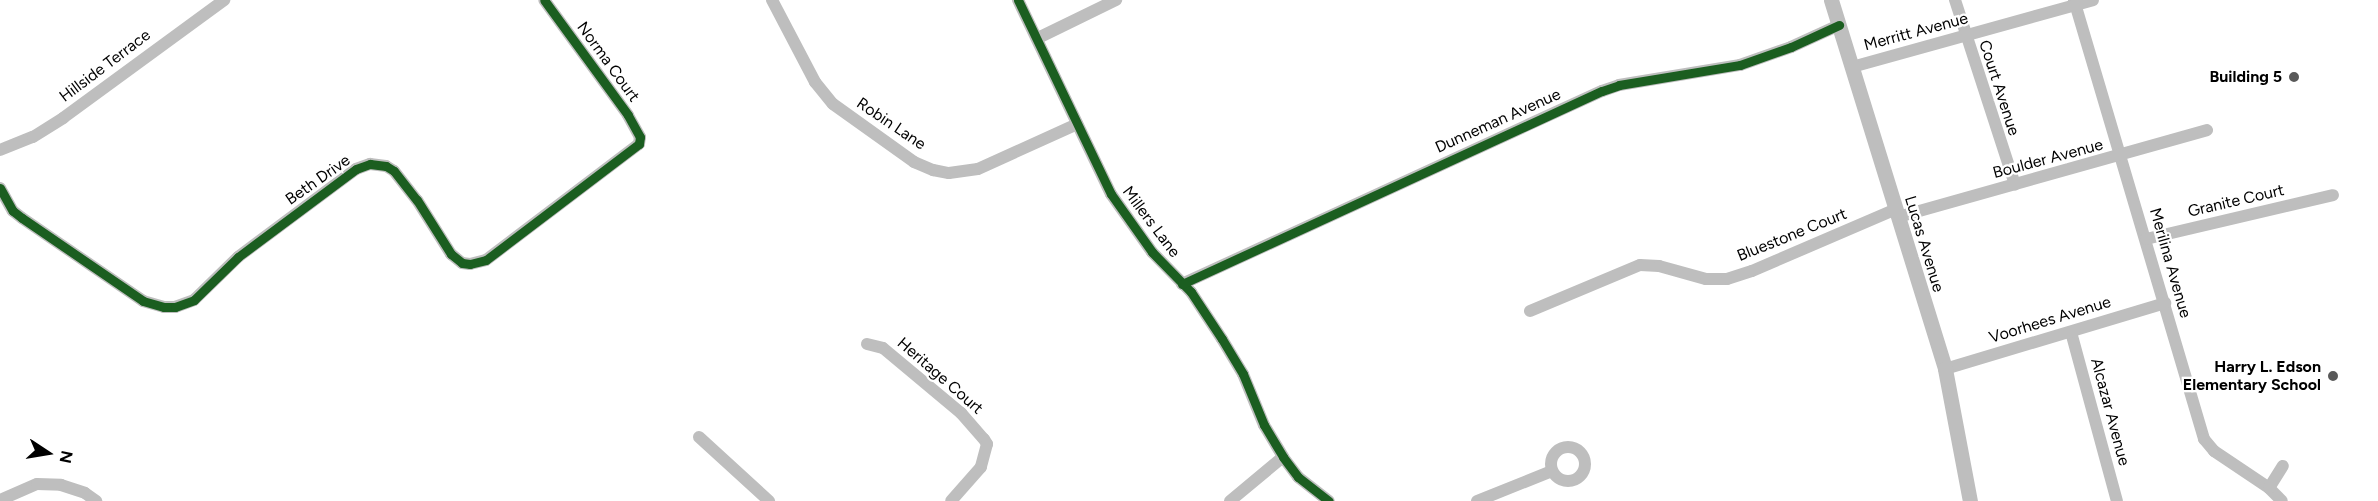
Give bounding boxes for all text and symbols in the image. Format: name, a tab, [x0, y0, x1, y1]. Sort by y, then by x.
street label: Merritt Avenue	[1862, 9, 1970, 55]
street label: Norma Court	[573, 18, 643, 106]
street label: Hillside Terrace	[56, 26, 154, 106]
street label: Court Avenue	[1975, 38, 2023, 138]
place label: Building 5	[2209, 67, 2282, 87]
marker: Building 5	[2287, 70, 2301, 84]
street label: Dunneman Avenue	[1432, 85, 1564, 157]
street label: Robin Lane	[853, 94, 929, 154]
street label: Boulder Avenue	[1991, 135, 2105, 183]
street label: Beth Drive	[282, 151, 354, 209]
street label: Granite Court	[2186, 181, 2286, 221]
street label: Millers Lane	[1118, 183, 1184, 261]
street label: Lucas Avenue	[1900, 194, 1948, 294]
street label: Bluestone Court	[1734, 204, 1850, 266]
street label: Merilina Avenue	[2145, 206, 2195, 320]
street label: Voorhees Avenue	[1987, 292, 2113, 348]
street label: Heritage Court	[893, 334, 987, 418]
street label: Alcazar Avenue	[2086, 356, 2134, 468]
place label: Harry L. Edson Elementary School	[2183, 357, 2321, 395]
marker: Harry L. Edson Elementary School	[2326, 369, 2340, 383]
north arrow	[18, 423, 78, 483]
text: N	[56, 449, 77, 465]

